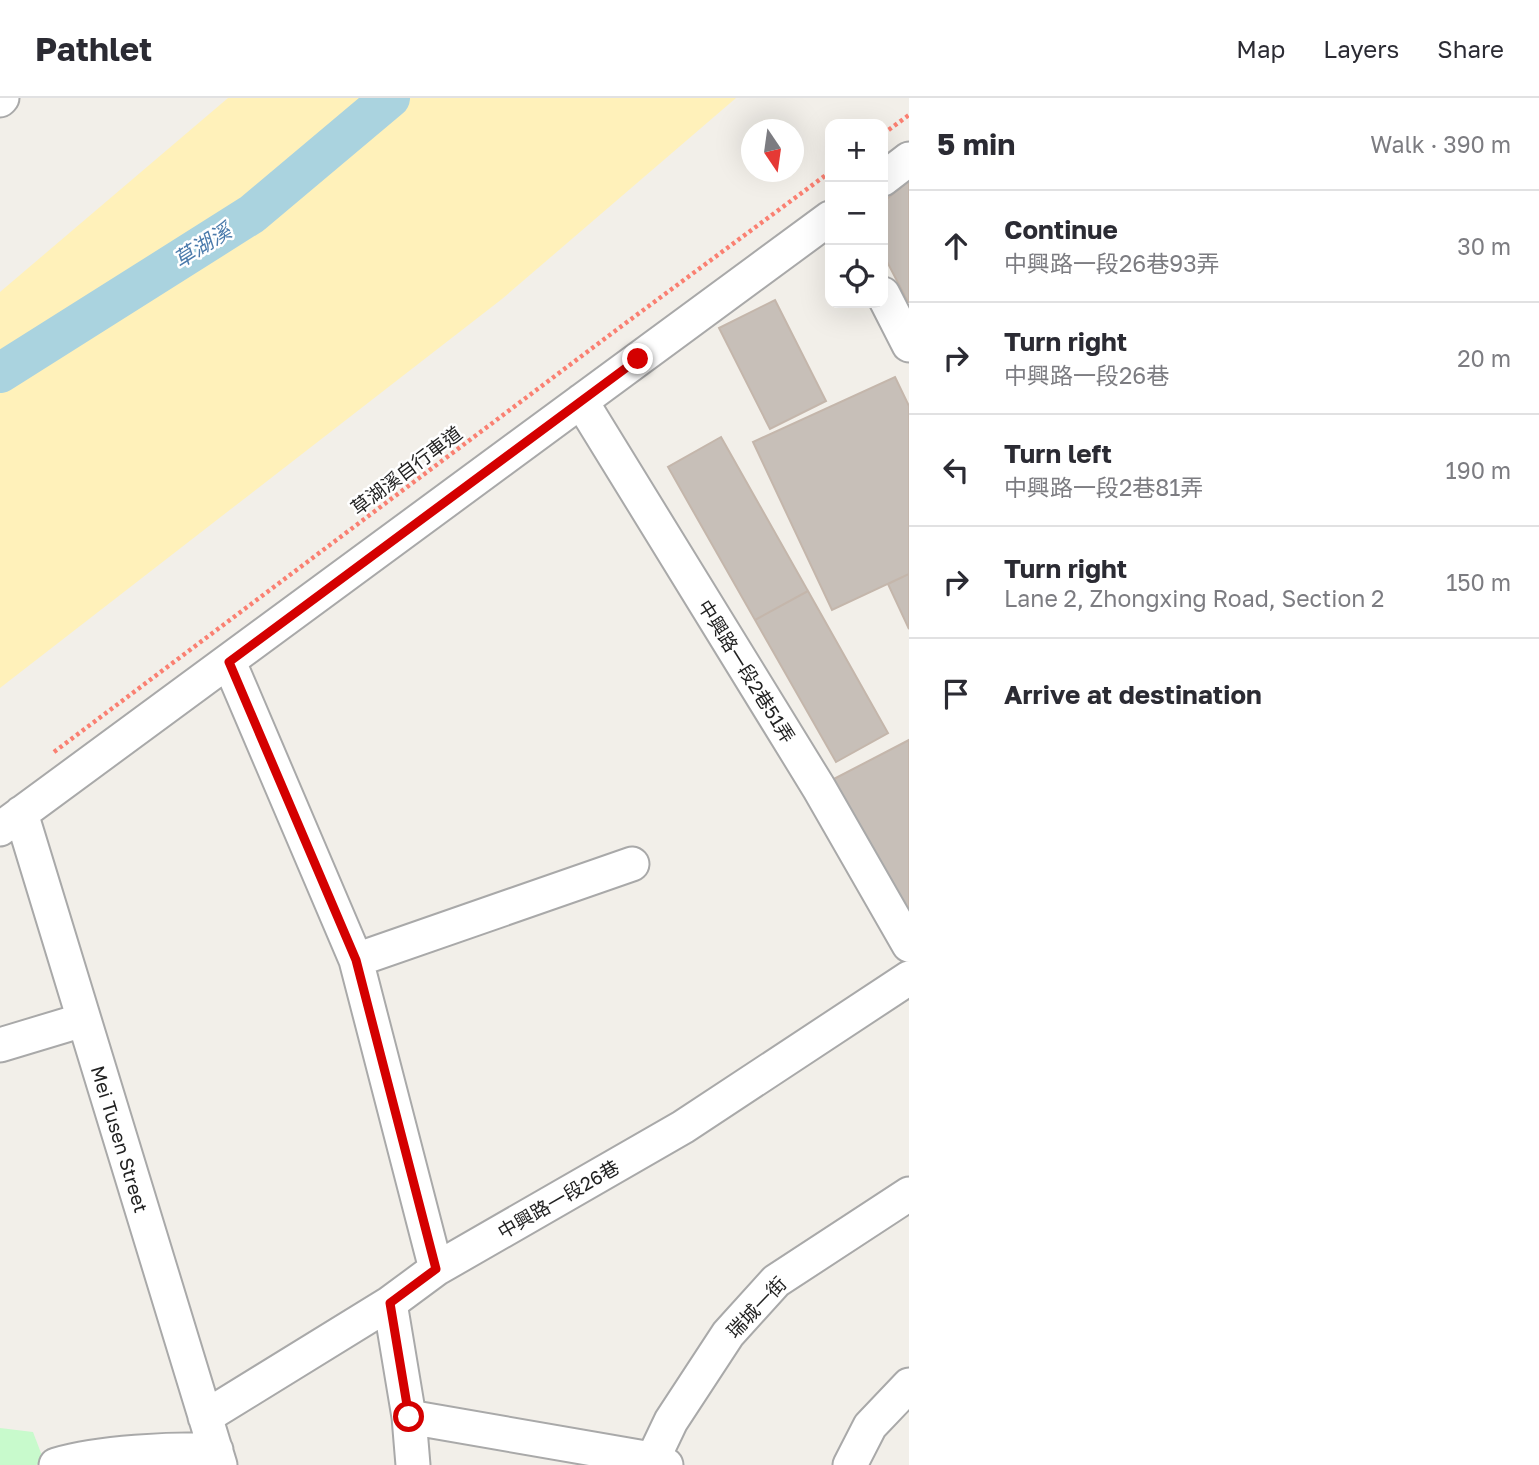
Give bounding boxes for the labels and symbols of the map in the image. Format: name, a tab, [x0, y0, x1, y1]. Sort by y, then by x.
north arrow	[741, 119, 804, 182]
water label: 草湖溪	[168, 216, 238, 273]
route end	[622, 343, 653, 374]
street label: 草湖溪自行車道	[346, 421, 466, 519]
street label: 中興路一段2巷51弄	[694, 595, 800, 747]
street label: Mei Tusen Street	[87, 1063, 153, 1215]
street label: 中興路一段26巷	[493, 1155, 623, 1243]
street label: 瑞城一街	[721, 1272, 791, 1342]
route start	[393, 1401, 424, 1432]

